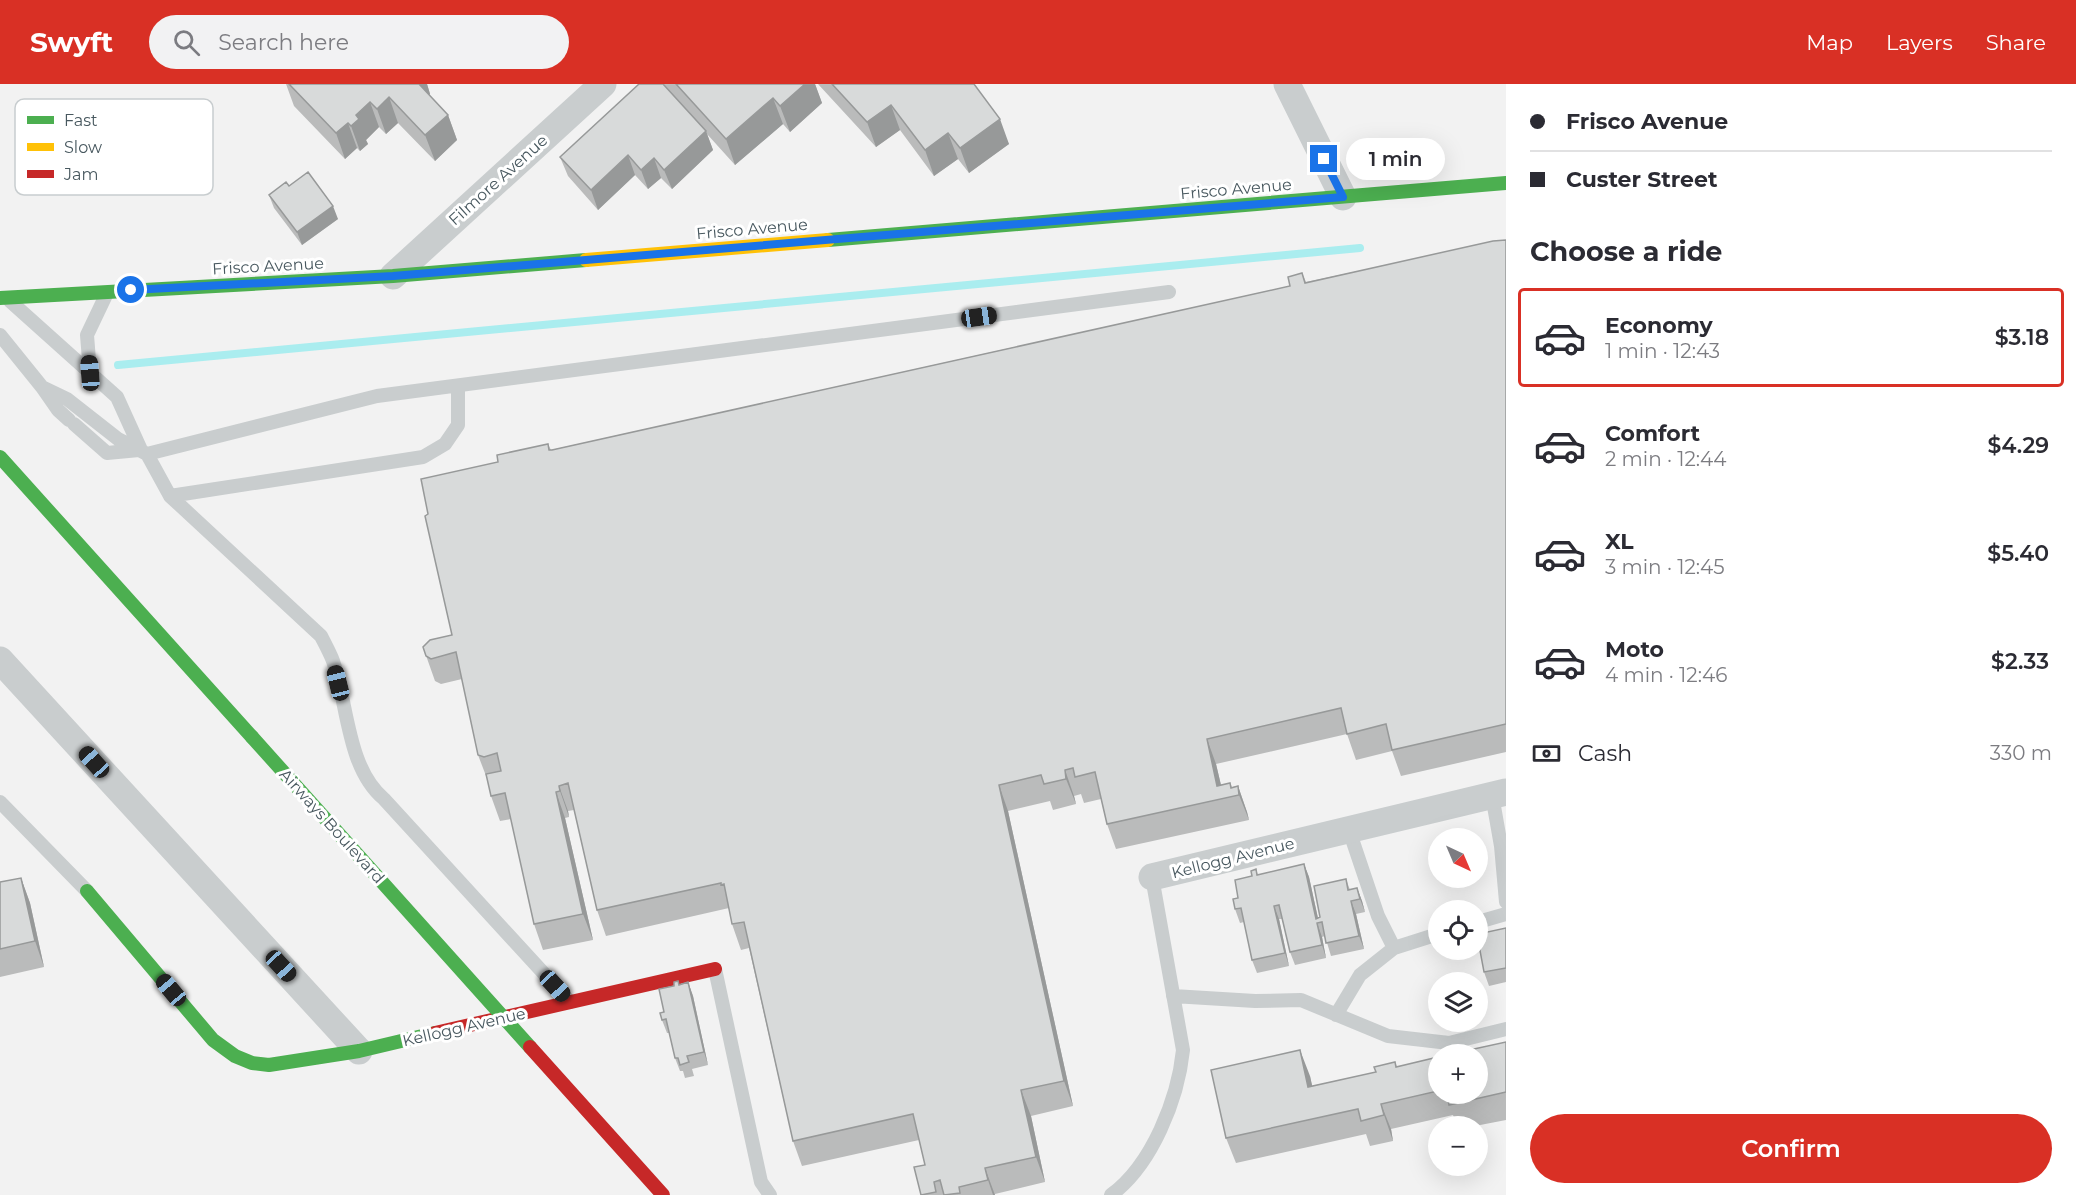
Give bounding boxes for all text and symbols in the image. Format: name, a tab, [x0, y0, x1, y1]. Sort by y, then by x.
search box	[149, 15, 569, 69]
text: Swyft	[30, 25, 113, 59]
icon: search	[170, 26, 203, 59]
text: Search here	[218, 29, 349, 56]
text: Map	[1806, 30, 1853, 55]
text: Layers	[1886, 30, 1953, 55]
text: Share	[1986, 30, 2046, 55]
legend	[15, 99, 213, 195]
text: Frisco Avenue	[1566, 108, 1728, 135]
text: Fast	[64, 111, 98, 130]
street label: Filmore Avenue	[445, 131, 551, 229]
text: Slow	[64, 138, 102, 157]
callout: 1 min	[1345, 138, 1444, 180]
route end	[1310, 145, 1337, 172]
text: 1 min	[1369, 147, 1422, 171]
text: Jam	[63, 165, 98, 184]
text: Custer Street	[1566, 166, 1717, 193]
street label: Frisco Avenue	[1179, 175, 1293, 203]
street label: Frisco Avenue	[695, 215, 809, 243]
text: Choose a ride	[1530, 235, 1722, 268]
street label: Frisco Avenue	[212, 254, 324, 278]
route start	[117, 276, 144, 303]
car	[960, 306, 998, 328]
icon: car	[1533, 311, 1587, 365]
text: Economy	[1605, 312, 1713, 339]
text: $3.18	[1995, 324, 2049, 351]
text: 1 min · 12:43	[1605, 339, 1720, 363]
car	[80, 354, 100, 392]
icon: car	[1533, 419, 1587, 473]
text: Comfort	[1605, 420, 1700, 447]
text: $4.29	[1987, 432, 2049, 459]
text: 2 min · 12:44	[1605, 447, 1727, 471]
icon: car	[1533, 527, 1587, 581]
text: XL	[1605, 528, 1634, 555]
text: $5.40	[1987, 540, 2049, 567]
text: 3 min · 12:45	[1605, 555, 1724, 579]
icon: car	[1533, 635, 1587, 689]
text: Moto	[1605, 636, 1664, 663]
text: $2.33	[1991, 648, 2049, 675]
car	[325, 663, 351, 703]
text: 4 min · 12:46	[1605, 663, 1727, 687]
icon: cash	[1530, 737, 1563, 770]
text: Cash	[1578, 740, 1632, 767]
text: 330 m	[1990, 741, 2052, 765]
car	[75, 743, 113, 781]
street label: Airways Boulevard	[276, 765, 388, 887]
north arrow	[1428, 828, 1488, 888]
map controls	[1428, 828, 1488, 1176]
street label: Kellogg Avenue	[1170, 834, 1296, 882]
button: locate	[1428, 900, 1488, 960]
car	[262, 947, 300, 985]
car	[536, 967, 574, 1005]
car	[153, 970, 189, 1010]
button: layers	[1428, 972, 1488, 1032]
street label: Kellogg Avenue	[401, 1004, 527, 1050]
button: +	[1428, 1044, 1488, 1104]
button: Confirm	[1530, 1114, 2052, 1183]
button: −	[1428, 1116, 1488, 1176]

